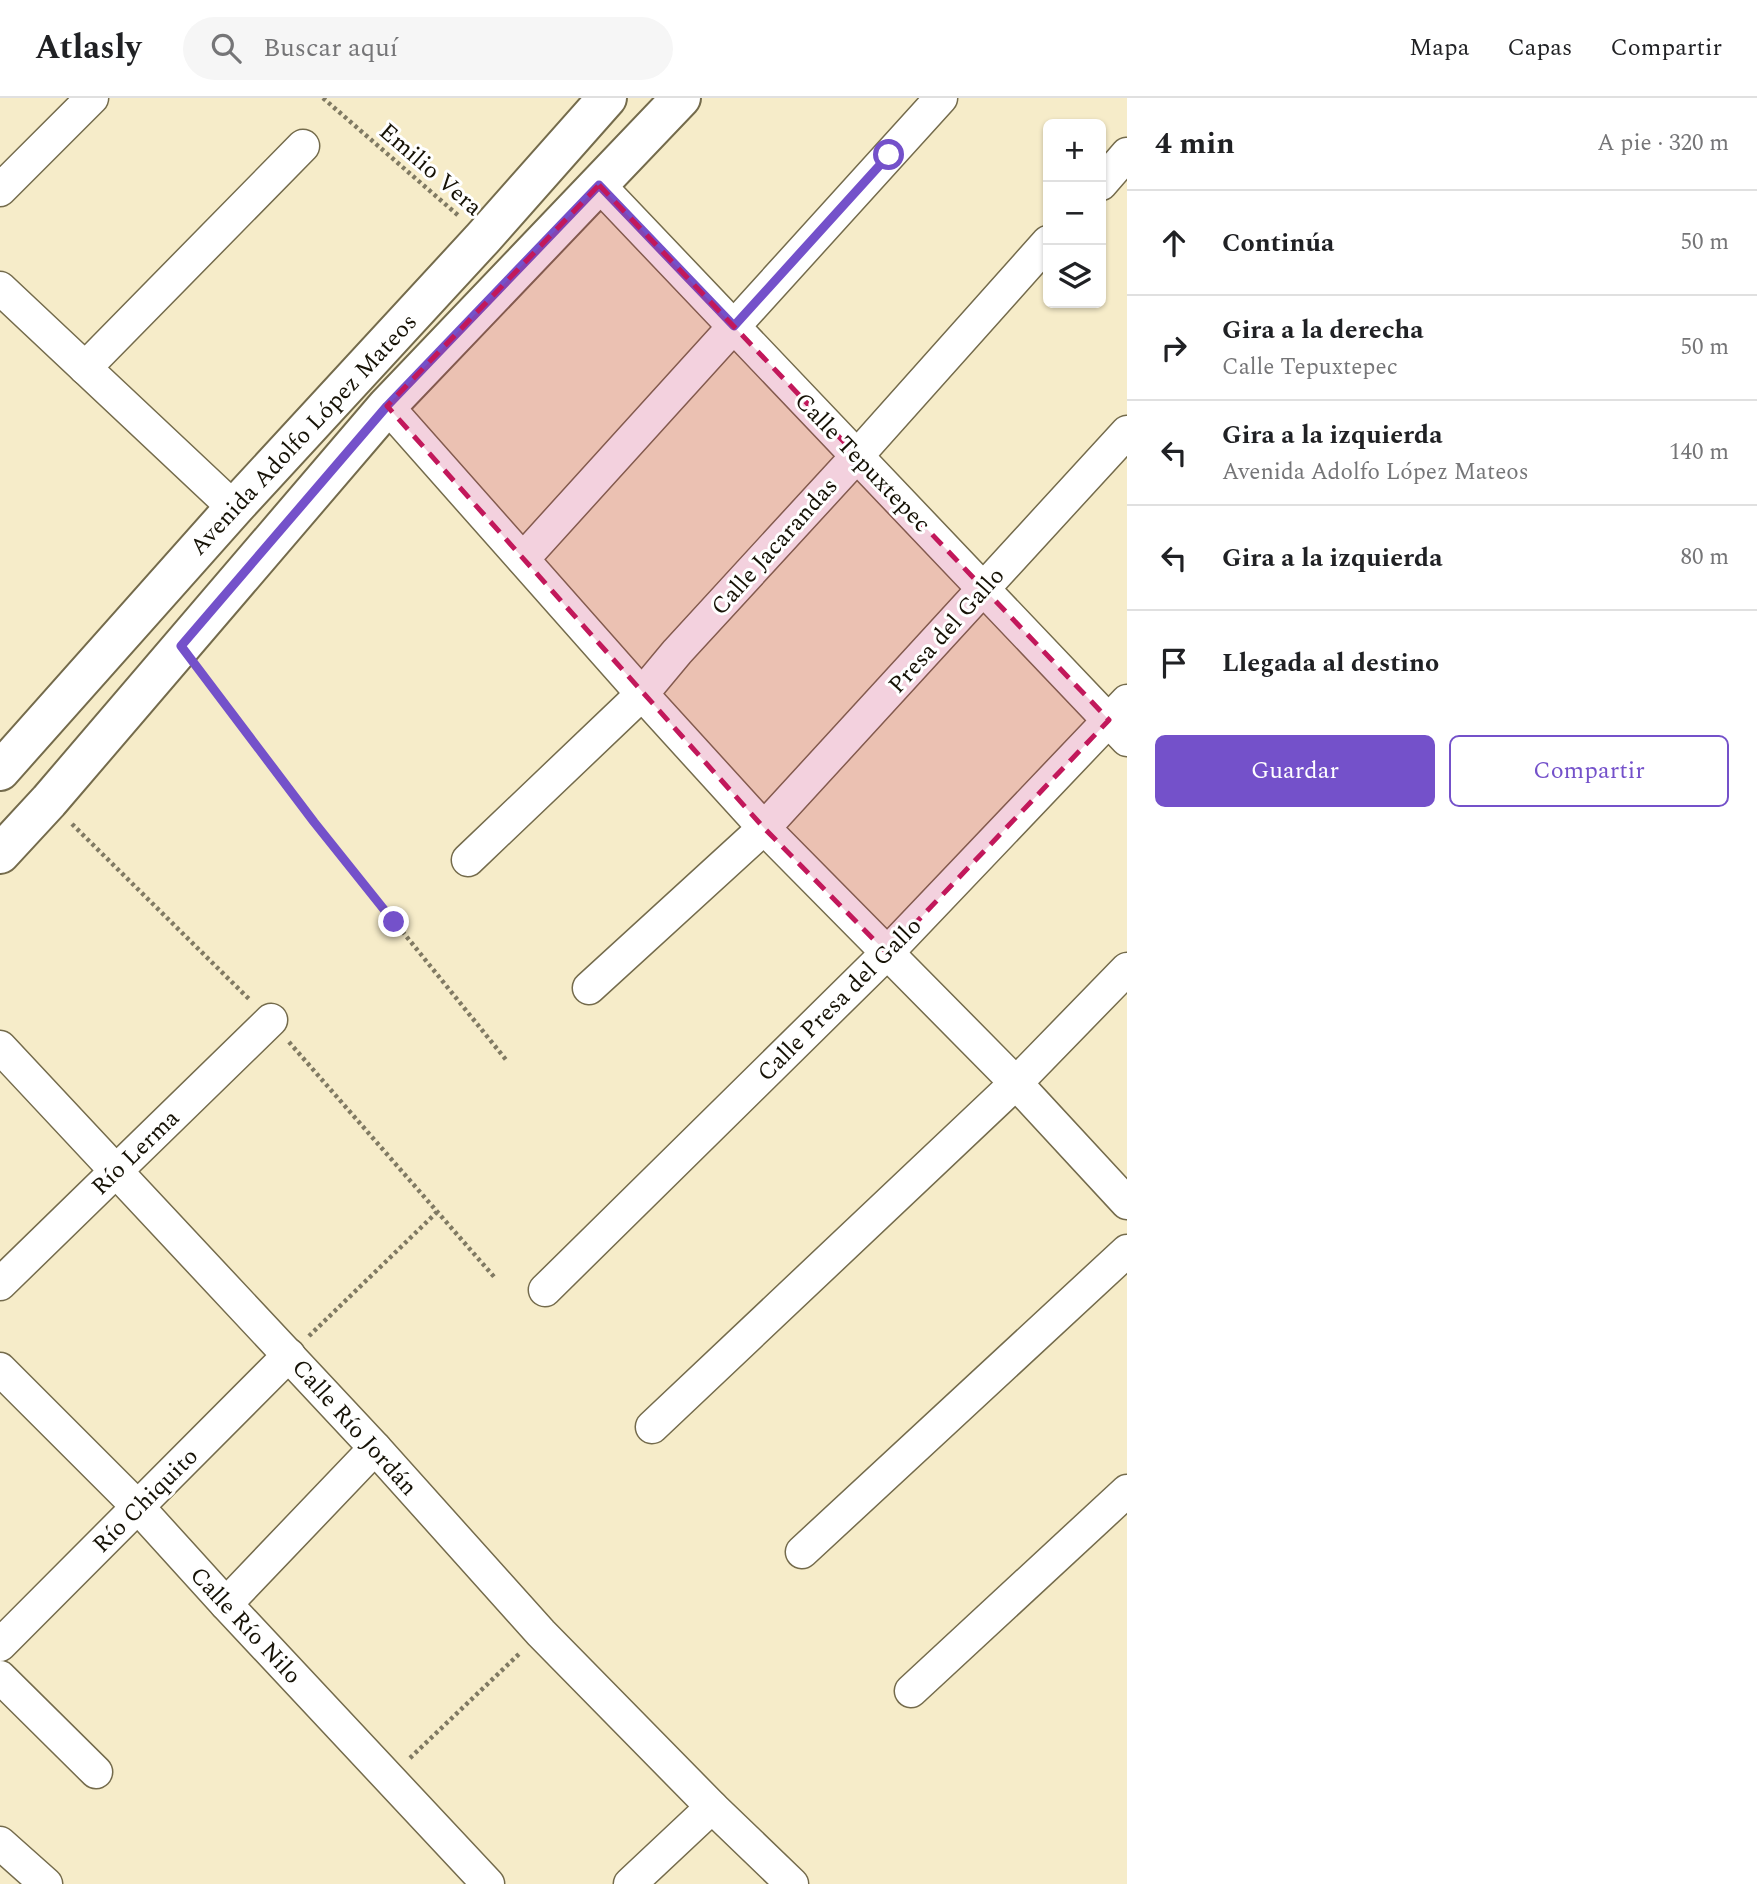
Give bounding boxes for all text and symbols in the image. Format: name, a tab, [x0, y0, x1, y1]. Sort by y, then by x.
search box	[183, 17, 673, 80]
text: Atlasly	[35, 23, 141, 73]
text: Buscar aquí	[263, 28, 398, 68]
icon: search	[207, 29, 245, 67]
text: Mapa	[1409, 30, 1469, 66]
text: Capas	[1507, 30, 1572, 66]
text: Compartir	[1610, 30, 1722, 66]
street label: Emilio Vera	[371, 115, 490, 225]
map controls	[1043, 119, 1106, 308]
button: +	[1043, 119, 1106, 182]
text: 4 min	[1155, 121, 1235, 167]
text: A pie · 320 m	[1597, 126, 1729, 161]
route start	[873, 139, 904, 170]
button: −	[1043, 182, 1106, 245]
text: Continúa	[1222, 223, 1334, 263]
icon: ahead	[1155, 224, 1193, 262]
text: 50 m	[1680, 225, 1729, 260]
button: layers	[1043, 245, 1106, 308]
street label: Avenida Adolfo López Mateos	[181, 305, 426, 564]
text: Gira a la derecha	[1222, 310, 1424, 350]
icon: right	[1155, 329, 1193, 367]
text: 50 m	[1680, 330, 1729, 365]
text: Calle Tepuxtepec	[1222, 350, 1398, 385]
street label: Calle Tepuxtepec	[786, 384, 939, 541]
text: Gira a la izquierda	[1222, 415, 1443, 455]
icon: left	[1155, 434, 1193, 472]
text: 140 m	[1669, 435, 1729, 470]
text: Avenida Adolfo López Mateos	[1222, 455, 1529, 490]
street label: Calle Jacarandas	[703, 469, 847, 624]
text: Gira a la izquierda	[1222, 538, 1443, 578]
icon: left	[1155, 539, 1193, 577]
text: 80 m	[1680, 540, 1729, 575]
street label: Presa del Gallo	[880, 559, 1013, 702]
text: Llegada al destino	[1222, 643, 1439, 683]
icon: arrive	[1155, 644, 1193, 682]
button: Guardar	[1155, 735, 1435, 807]
button: Compartir	[1449, 735, 1729, 807]
route end	[378, 906, 409, 937]
street label: Calle Presa del Gallo	[749, 909, 930, 1090]
street label: Río Lerma	[83, 1101, 188, 1204]
street label: Calle Río Jordán	[283, 1351, 426, 1504]
street label: Río Chiquito	[85, 1440, 207, 1562]
street label: Calle Río Nilo	[181, 1559, 310, 1693]

